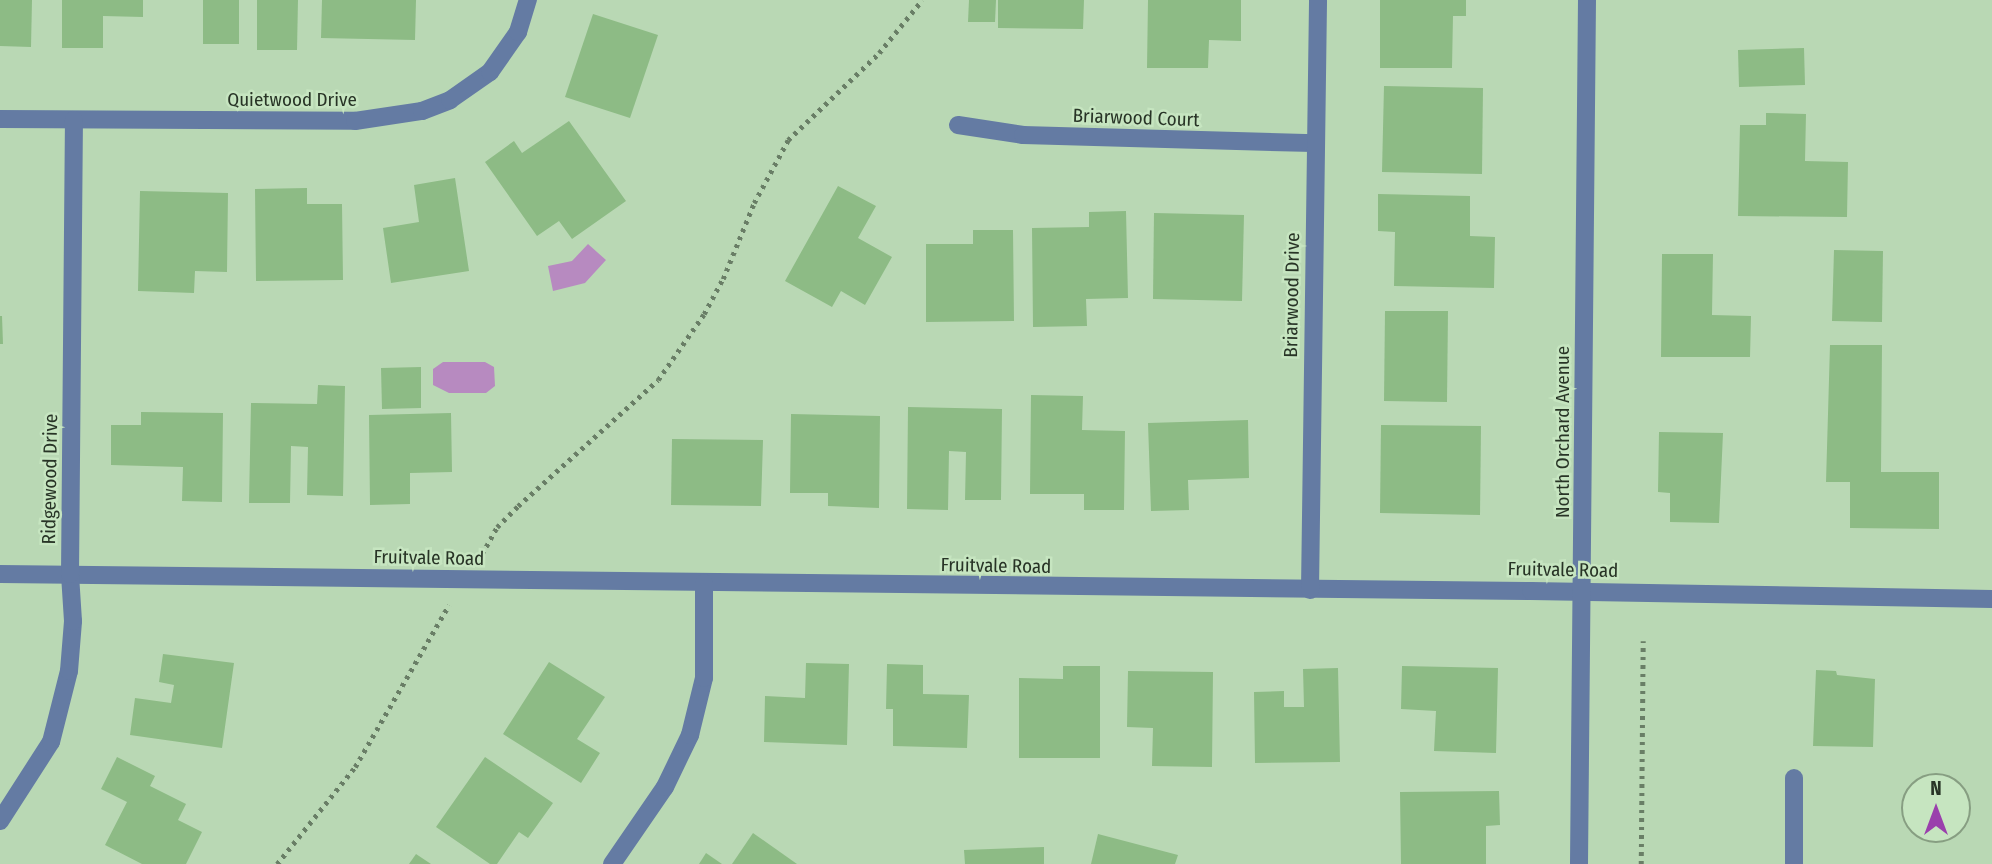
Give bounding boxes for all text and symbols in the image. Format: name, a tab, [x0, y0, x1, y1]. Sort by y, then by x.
street label: Quietwood Drive	[227, 89, 357, 111]
street label: Briarwood Court	[1072, 104, 1200, 132]
street label: Briarwood Drive	[1280, 232, 1304, 358]
street label: North Orchard Avenue	[1552, 346, 1574, 518]
street label: Ridgewood Drive	[37, 413, 63, 545]
street label: Fruitvale Road	[373, 546, 485, 570]
street label: Fruitvale Road	[940, 554, 1052, 578]
street label: Fruitvale Road	[1507, 558, 1619, 582]
north arrow	[1901, 773, 1971, 843]
text: N	[1930, 777, 1942, 800]

